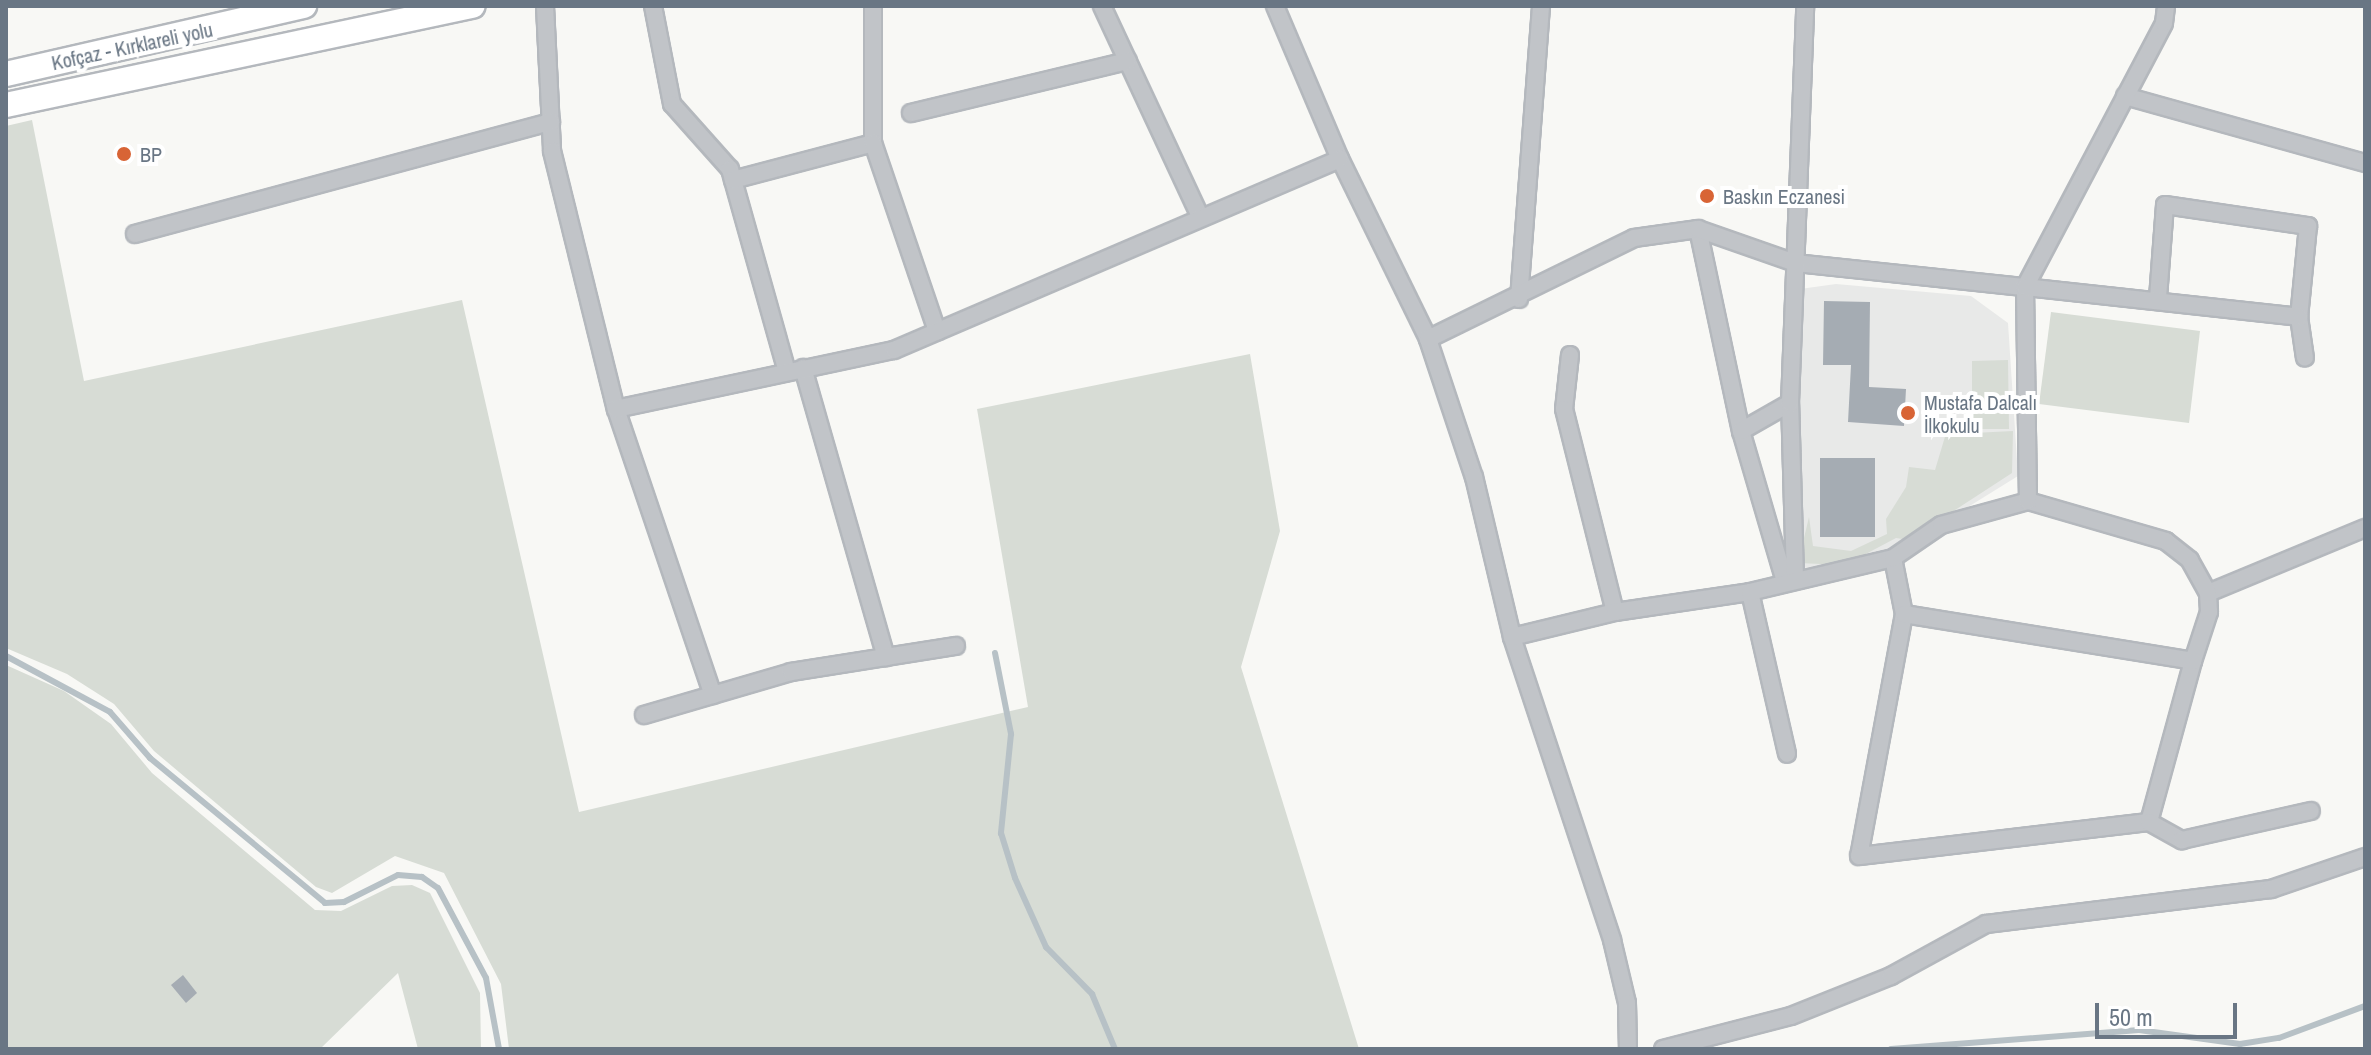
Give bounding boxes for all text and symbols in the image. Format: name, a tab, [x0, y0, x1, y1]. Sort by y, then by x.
street label: Kofçaz - Kırklareli yolu	[49, 17, 215, 75]
place label: BP	[140, 142, 162, 166]
marker: BP	[115, 145, 133, 163]
place label: Baskın Eczanesi	[1723, 184, 1845, 208]
marker: Baskın Eczanesi	[1698, 187, 1716, 205]
place label: Mustafa Dalcalı İlkokulu	[1924, 390, 2037, 437]
marker: Mustafa Dalcalı İlkokulu	[1899, 404, 1917, 422]
scale bar	[2099, 987, 2241, 1037]
text: 50 m	[2109, 1001, 2153, 1033]

